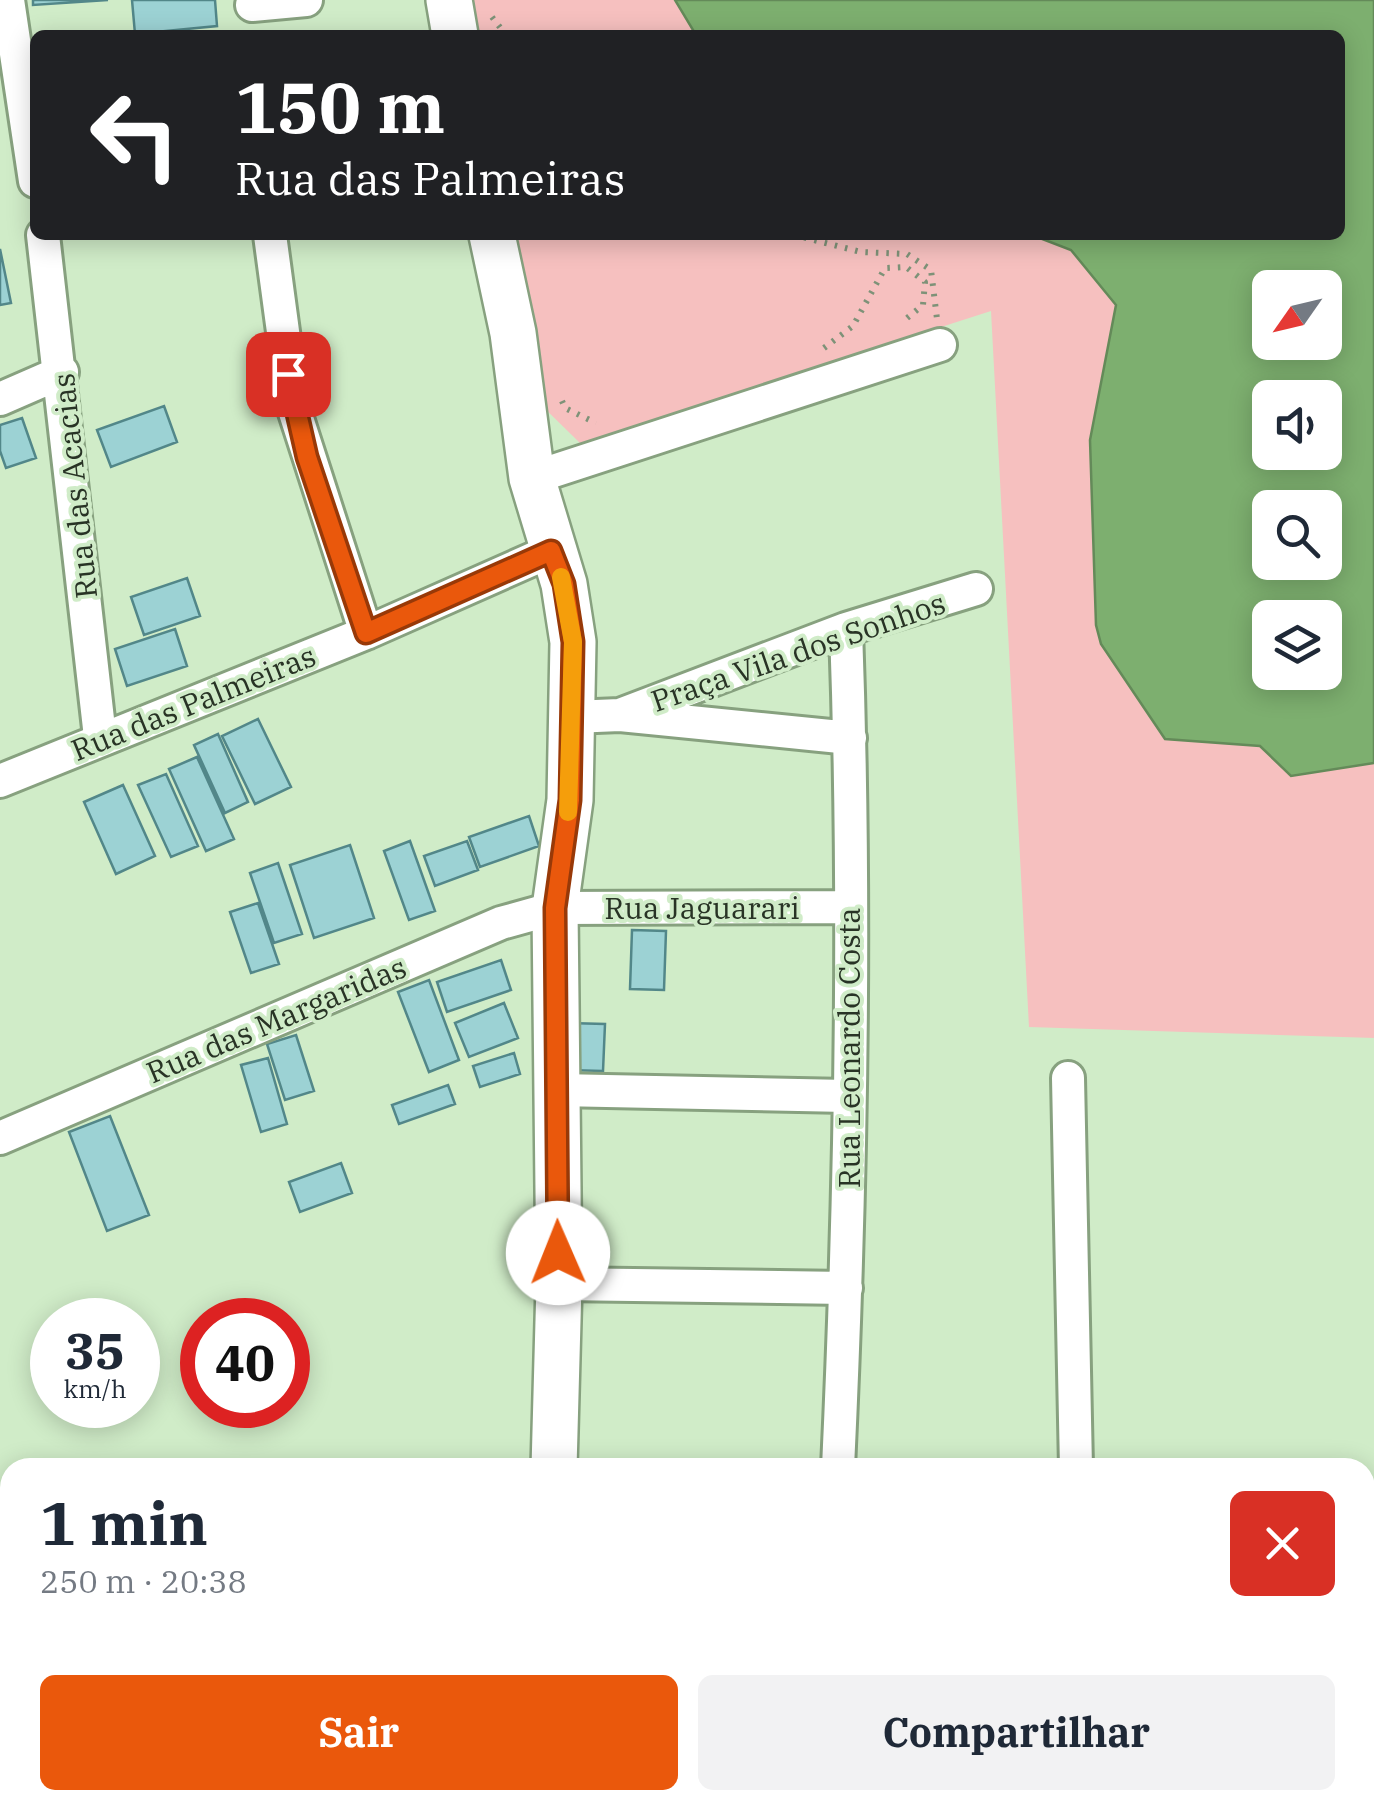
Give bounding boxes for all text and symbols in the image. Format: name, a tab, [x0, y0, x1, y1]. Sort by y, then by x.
text: 150 m	[235, 61, 445, 152]
icon: left	[70, 70, 200, 200]
text: Rua das Palmeiras	[235, 149, 625, 207]
north arrow	[1252, 270, 1342, 360]
map controls	[1252, 270, 1342, 690]
pin	[246, 332, 331, 417]
icon: arrive	[261, 347, 316, 402]
street label: Rua das Acacias	[43, 371, 105, 601]
button: sound	[1252, 380, 1342, 470]
button: search	[1252, 490, 1342, 580]
street label: Praça Vila dos Sonhos	[646, 582, 950, 720]
button: layers	[1252, 600, 1342, 690]
street label: Rua das Palmeiras	[65, 635, 321, 769]
street label: Rua Jaguarari	[604, 888, 800, 927]
street label: Rua Leonardo Costa	[829, 907, 868, 1189]
street label: Rua das Margaridas	[140, 947, 412, 1091]
position arrow	[506, 1201, 610, 1305]
speed limit sign: 40	[180, 1298, 310, 1428]
text: 35	[65, 1318, 125, 1383]
text: km/h	[63, 1372, 127, 1405]
text: 1 min	[40, 1483, 208, 1562]
button: close	[1230, 1491, 1335, 1596]
text: 250 m · 20:38	[40, 1560, 247, 1602]
button: Sair	[40, 1675, 678, 1790]
button: Compartilhar	[698, 1675, 1335, 1790]

